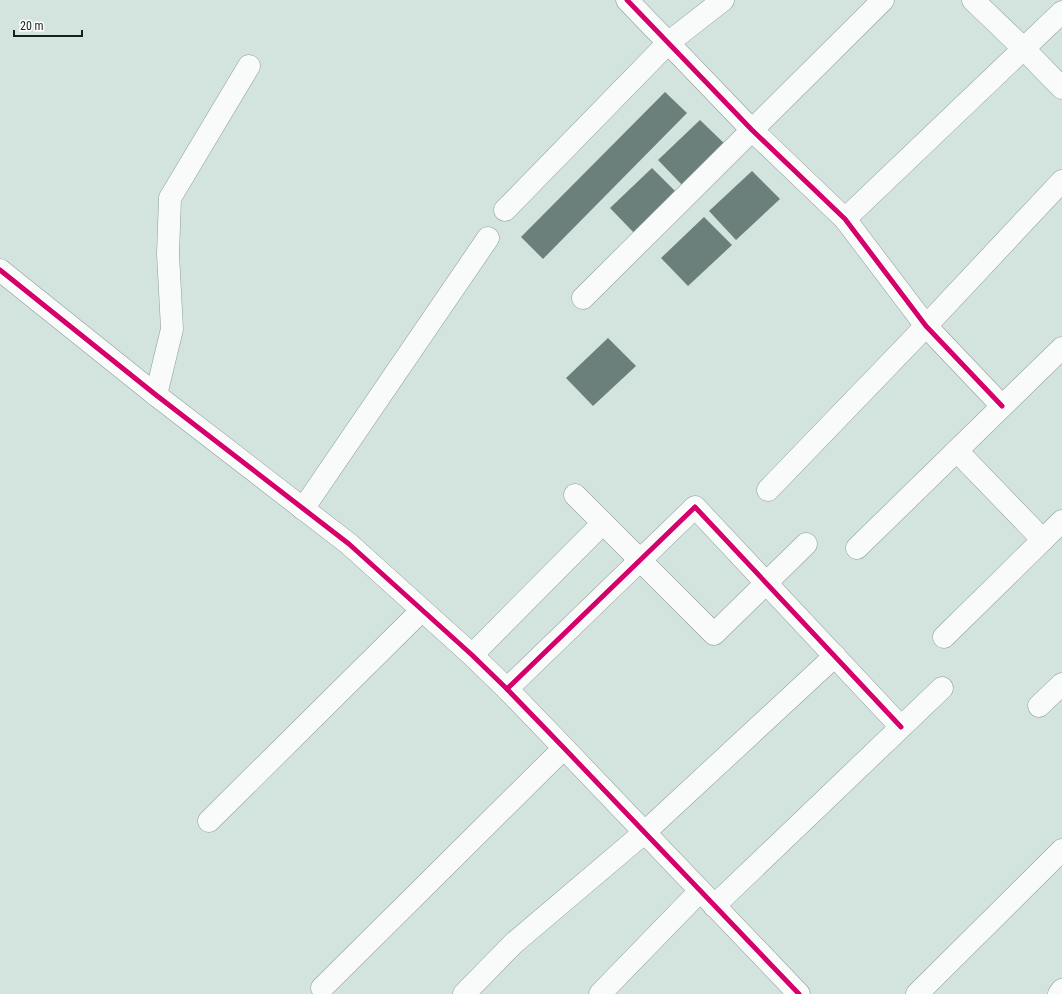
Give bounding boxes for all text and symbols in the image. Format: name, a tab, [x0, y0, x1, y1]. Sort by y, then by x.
scale bar	[14, 12, 82, 38]
text: 20 m	[20, 19, 44, 33]

